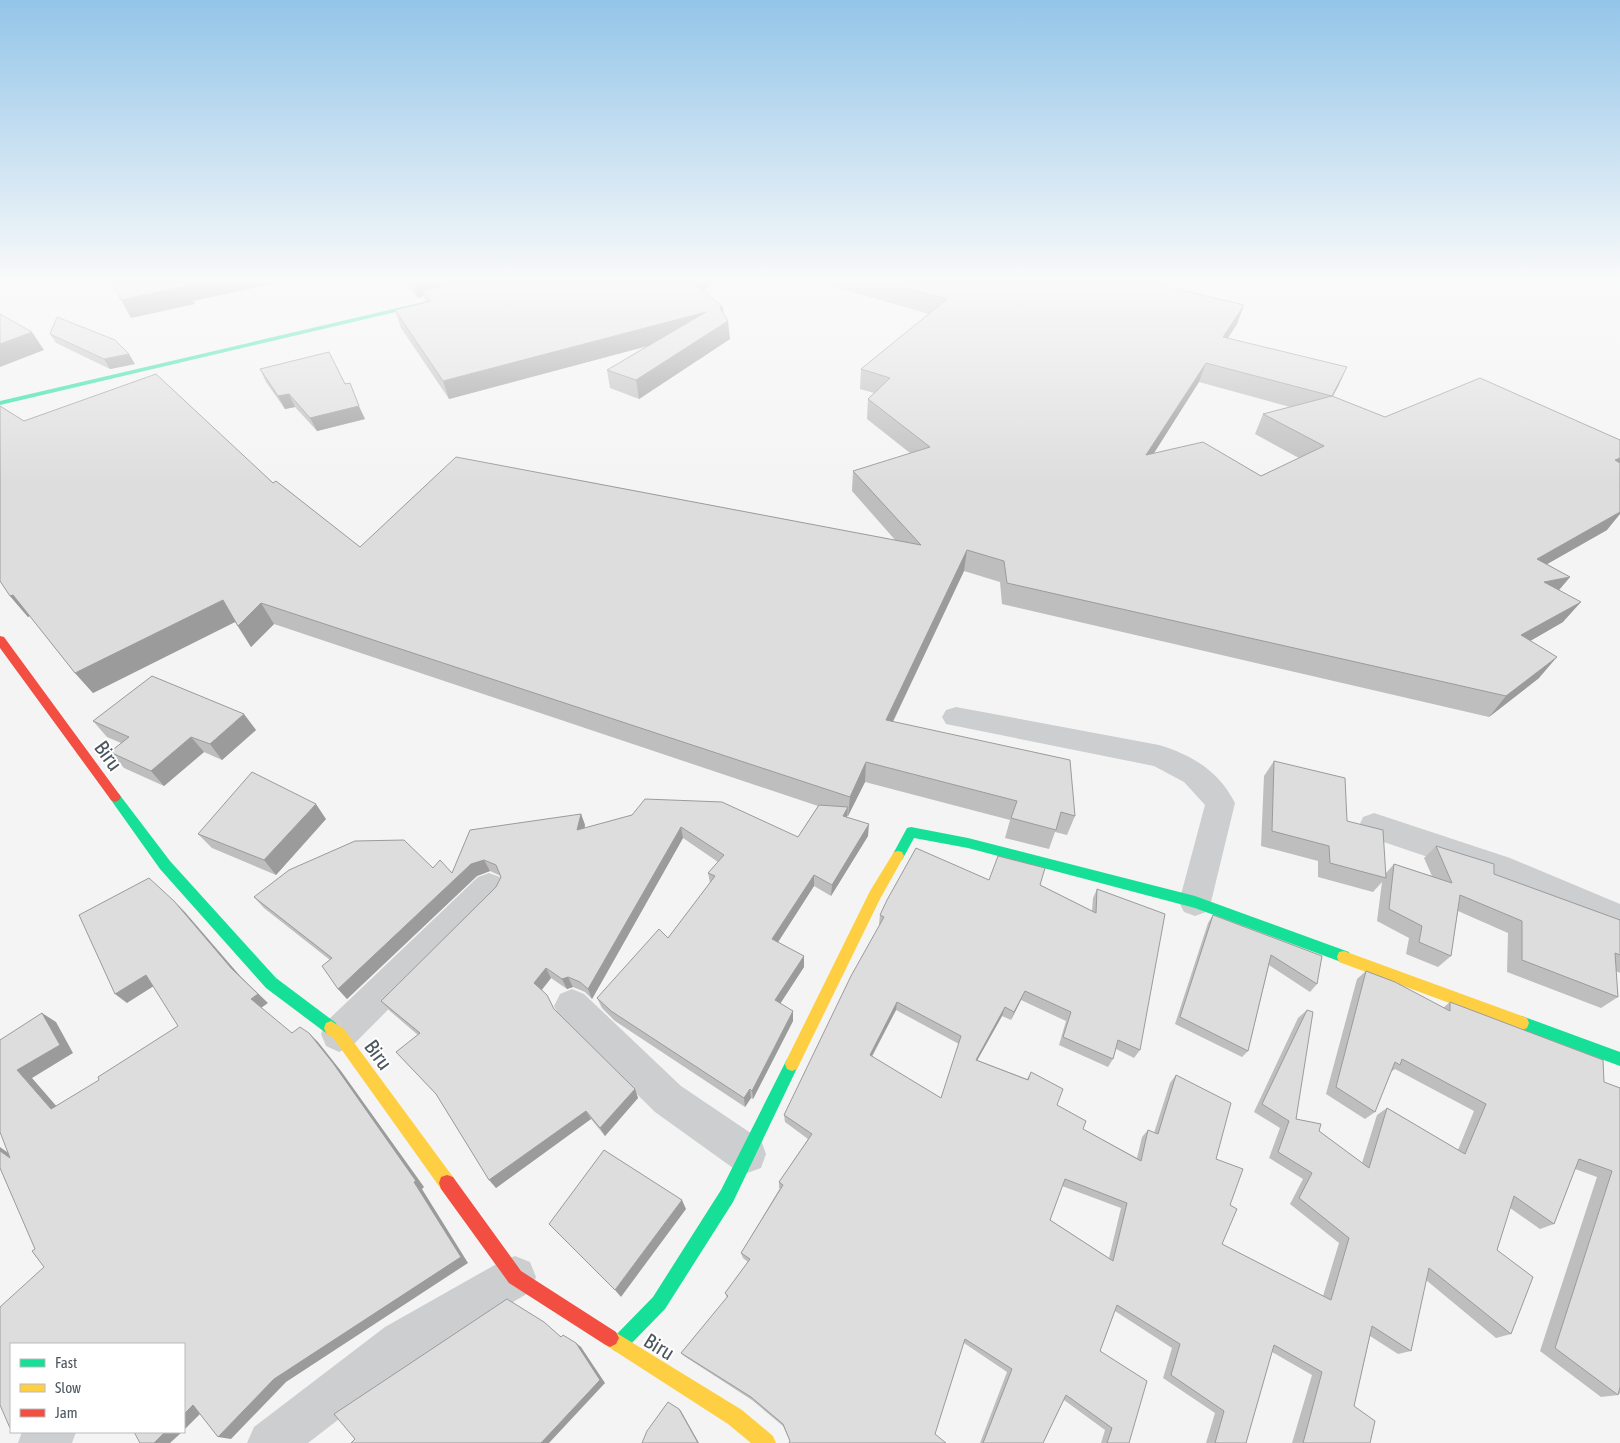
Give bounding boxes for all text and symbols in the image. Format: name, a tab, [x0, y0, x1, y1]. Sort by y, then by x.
street label: Biru	[90, 736, 128, 775]
street label: Biru	[360, 1035, 398, 1074]
street label: Biru	[640, 1328, 679, 1365]
legend	[10, 1343, 185, 1433]
text: Fast	[55, 1354, 77, 1371]
text: Slow	[55, 1379, 81, 1396]
text: Jam	[55, 1404, 78, 1421]

